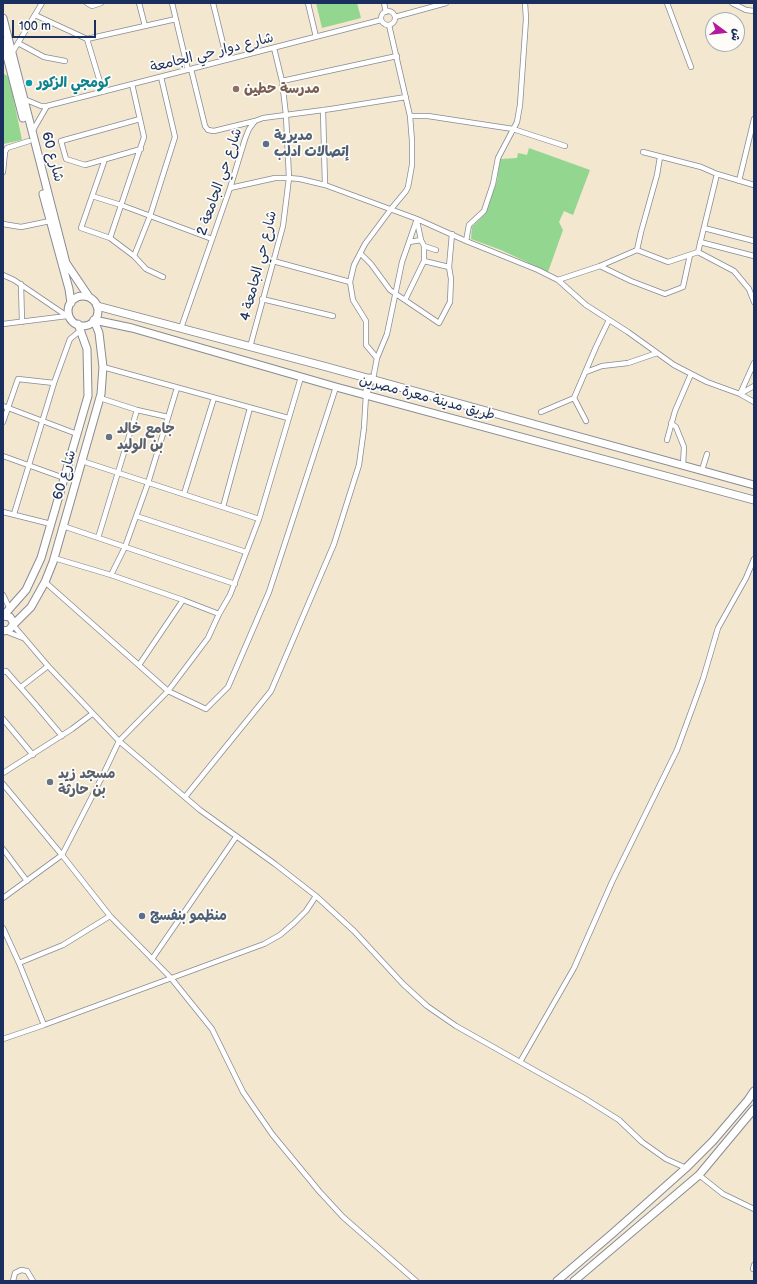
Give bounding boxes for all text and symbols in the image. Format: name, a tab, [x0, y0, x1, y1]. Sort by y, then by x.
scale bar	[14, 12, 98, 38]
north arrow	[705, 12, 745, 52]
text: 100 m	[19, 19, 51, 34]
text: ش	[728, 27, 744, 42]
street label: شارع دوار حي الجامعة	[149, 30, 275, 76]
place label: كومجي الزكور	[37, 75, 111, 91]
marker: كومجي الزكور	[24, 78, 34, 88]
place label: مدرسة حطين	[244, 81, 320, 97]
marker: مدرسة حطين	[231, 84, 241, 94]
street label: شارع حي الجامعة 2	[194, 126, 246, 238]
place label: مديرية إتصالات ادلب	[274, 128, 349, 160]
street label: شارع 60	[37, 130, 67, 184]
marker: مديرية إتصالات ادلب	[261, 139, 271, 149]
street label: شارع حي الجامعة 4	[237, 209, 281, 323]
street label: طريق مدينة معرة مصرين	[357, 372, 497, 424]
place label: جامع خالد بن الوليد	[117, 421, 175, 454]
marker: جامع خالد بن الوليد	[104, 432, 114, 442]
street label: شارع 60	[50, 448, 80, 502]
place label: مسجد زيد بن حارثة	[58, 766, 115, 798]
marker: مسجد زيد بن حارثة	[45, 777, 55, 787]
place label: منظمو بنفسج	[150, 908, 227, 924]
marker: منظمو بنفسج	[137, 911, 147, 921]

